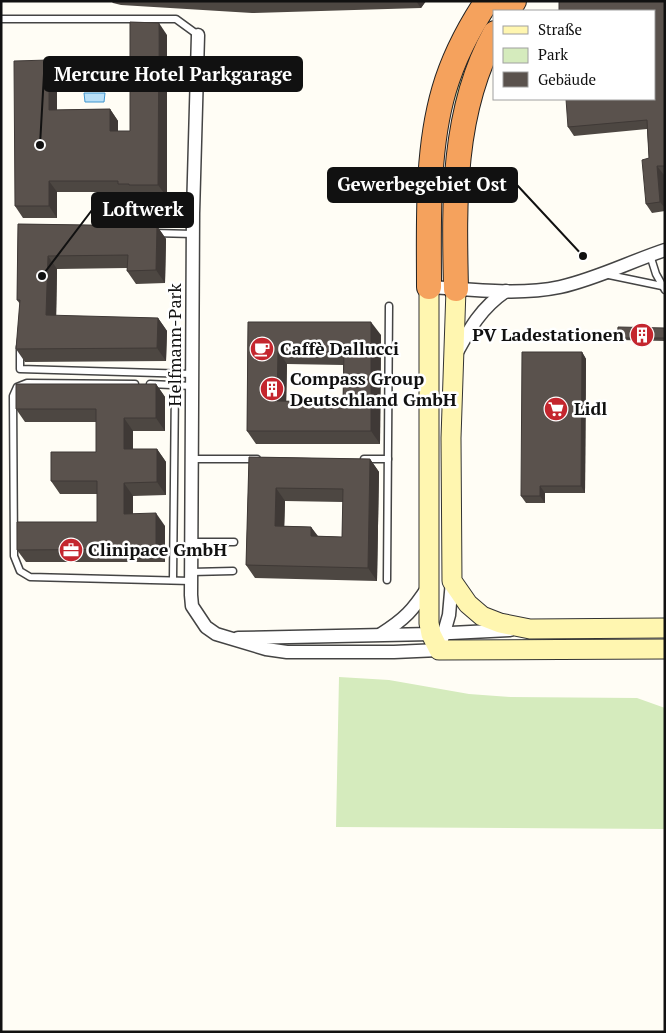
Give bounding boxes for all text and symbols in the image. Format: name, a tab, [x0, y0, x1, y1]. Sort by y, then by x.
legend	[493, 10, 656, 100]
text: Straße	[538, 19, 582, 39]
text: Park	[538, 44, 568, 64]
callout: Mercure Hotel Parkgarage	[44, 57, 302, 91]
text: Mercure Hotel Parkgarage	[54, 61, 292, 86]
text: Gebäude	[538, 69, 596, 89]
callout: Gewerbegebiet Ost	[328, 168, 517, 202]
text: Gewerbegebiet Ost	[337, 171, 507, 196]
callout: Loftwerk	[92, 193, 193, 227]
text: Loftwerk	[102, 196, 184, 221]
street label: Helfmann-Park	[162, 283, 186, 407]
place label: PV Ladestationen	[472, 322, 624, 346]
building icon: PV Ladestationen	[629, 322, 655, 348]
cafe icon: Caffè Dallucci	[249, 336, 275, 362]
place label: Caffè Dallucci	[280, 336, 399, 360]
place label: Compass Group Deutschland GmbH	[290, 366, 457, 411]
building icon: Compass Group Deutschland GmbH	[259, 376, 285, 402]
supermarket icon: Lidl	[543, 396, 569, 422]
place label: Lidl	[574, 396, 607, 420]
office icon: Clinipace GmbH	[58, 537, 84, 563]
place label: Clinipace GmbH	[88, 537, 227, 561]

